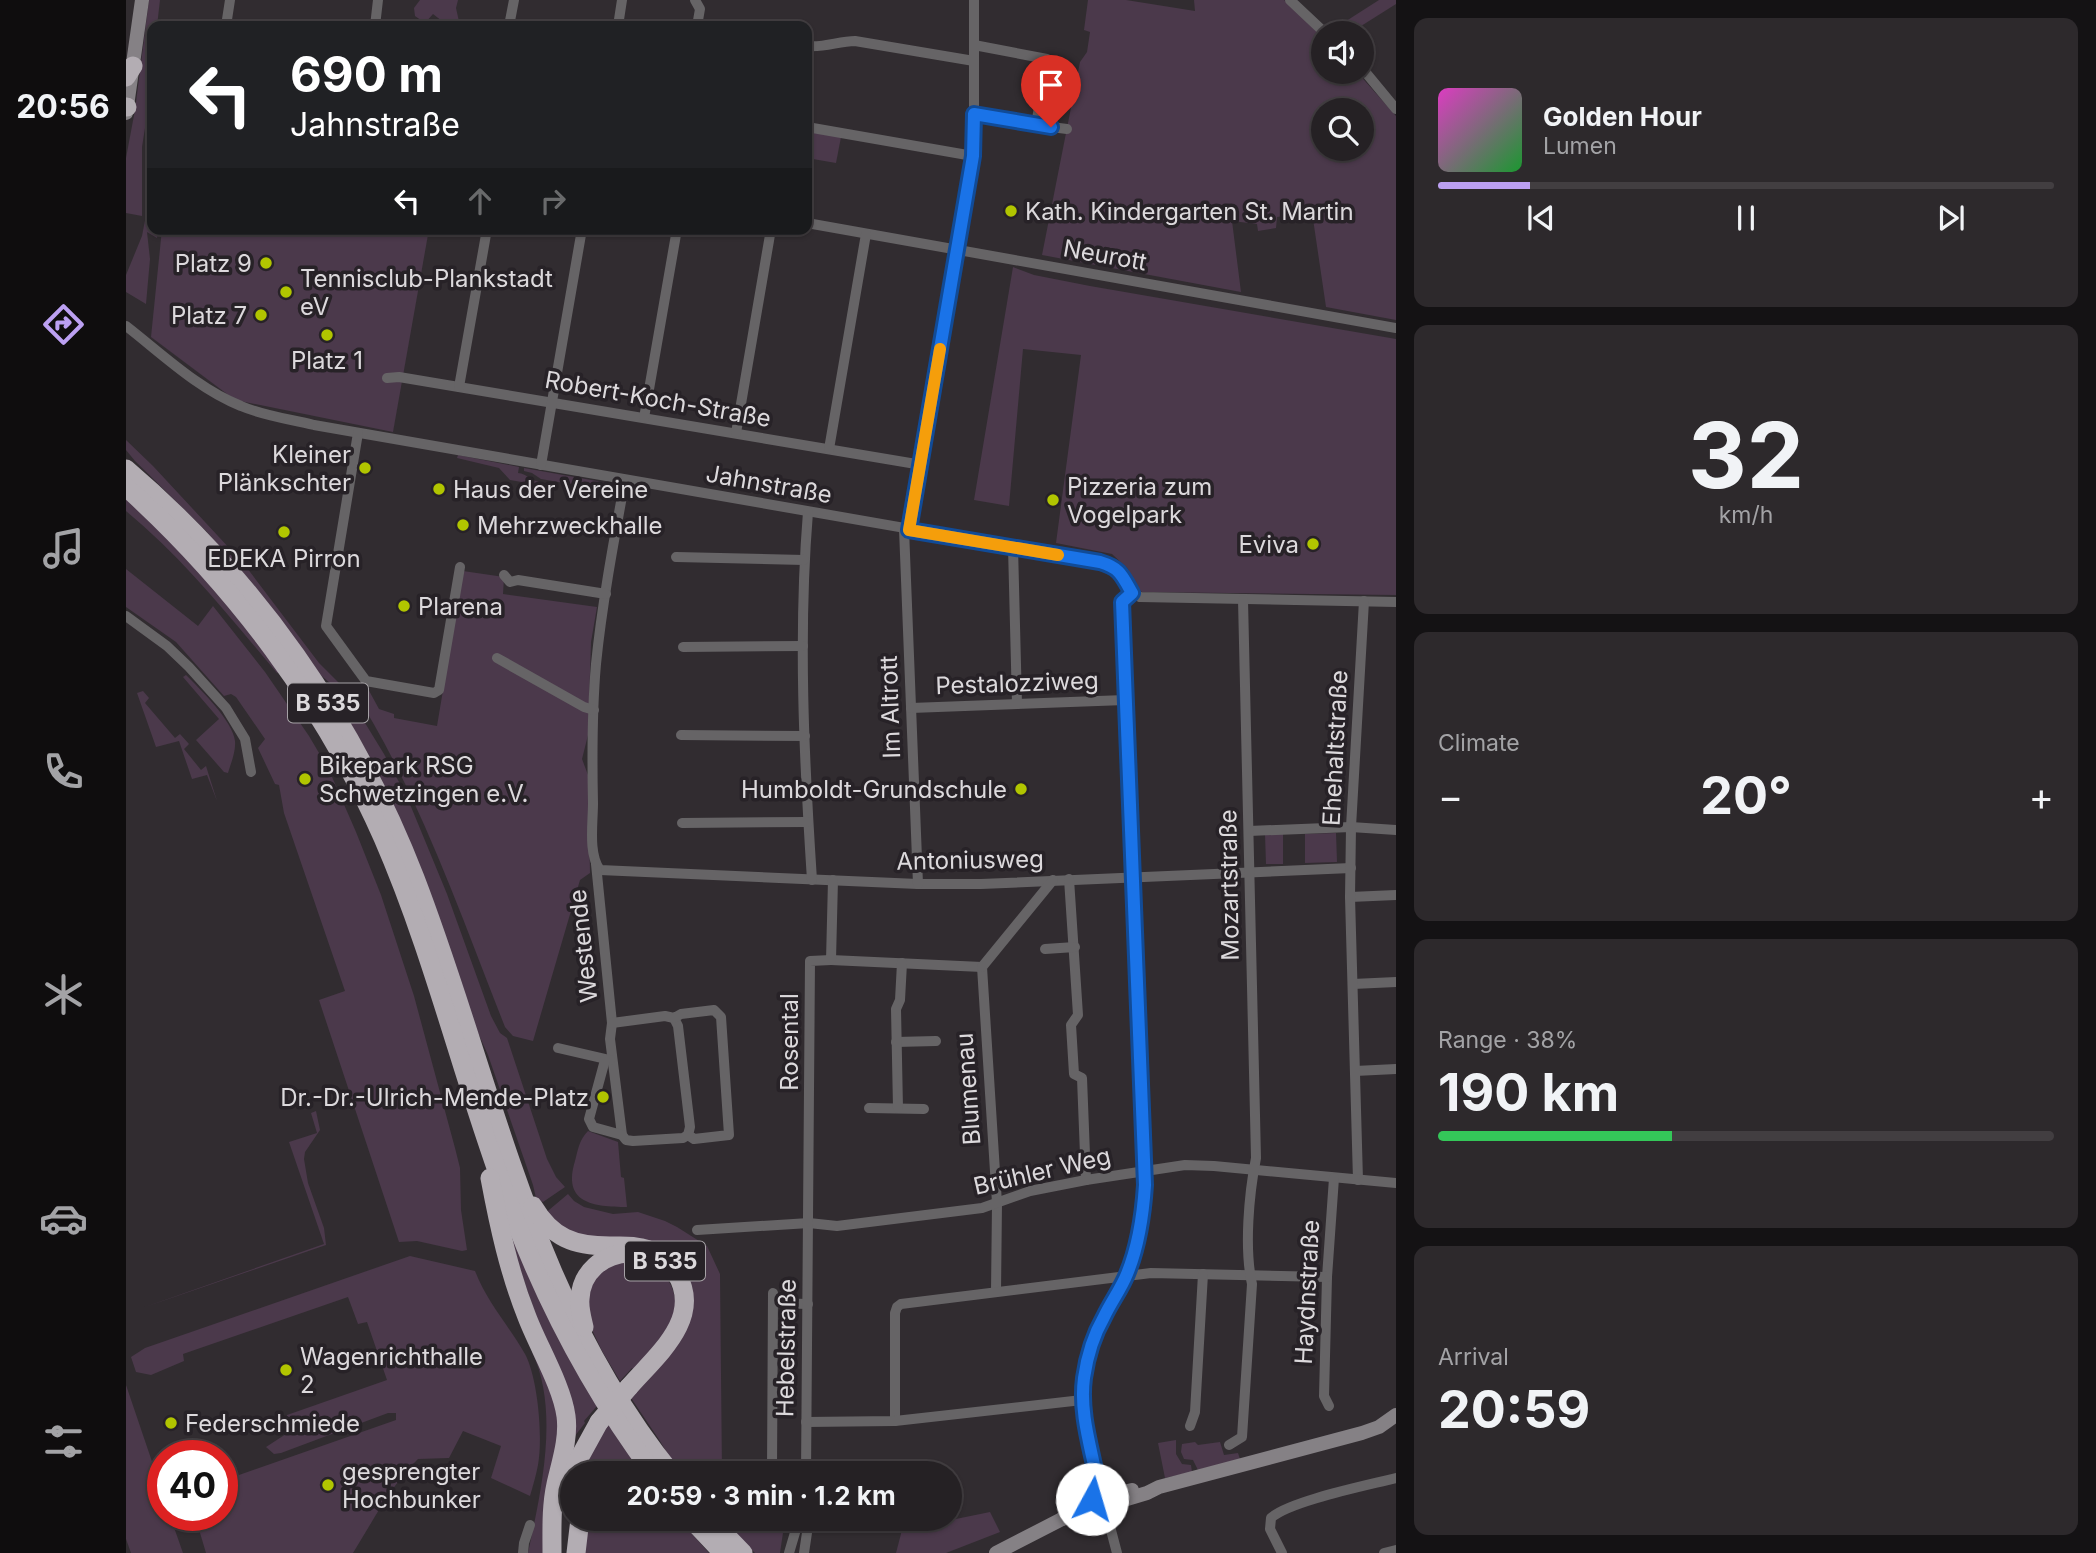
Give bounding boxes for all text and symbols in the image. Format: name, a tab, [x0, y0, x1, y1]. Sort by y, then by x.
map controls	[1311, 21, 1374, 161]
button: sound	[1311, 21, 1374, 84]
text: 690 m	[290, 45, 443, 104]
icon: left	[175, 49, 266, 140]
pin	[1021, 55, 1081, 127]
icon: arrive	[1032, 66, 1070, 104]
text: 20:56	[16, 87, 110, 126]
button: search	[1311, 98, 1374, 161]
text: Golden Hour	[1543, 101, 1702, 132]
text: Jahnstraße	[290, 105, 460, 144]
text: Lumen	[1543, 132, 1617, 160]
icon: left	[388, 182, 426, 220]
icon: ahead	[461, 182, 499, 220]
icon: right	[534, 182, 572, 220]
place label: Kath. Kindergarten St. Martin	[1025, 197, 1354, 226]
icon: previous	[1522, 199, 1560, 237]
icon: pause	[1727, 199, 1765, 237]
icon: next	[1932, 199, 1970, 237]
marker: Kath. Kindergarten St. Martin	[1003, 203, 1019, 219]
street label: Neurott	[1061, 233, 1149, 277]
place label: Platz 9	[175, 249, 252, 278]
marker: Platz 9	[258, 255, 274, 271]
place label: Tennisclub-Plankstadt eV	[300, 264, 553, 321]
marker: Tennisclub-Plankstadt eV	[278, 284, 294, 300]
icon: directions	[39, 300, 88, 349]
place label: Platz 7	[171, 301, 247, 330]
marker: Platz 7	[253, 307, 269, 323]
marker: Platz 1	[319, 327, 335, 343]
place label: Platz 1	[291, 346, 363, 375]
street label: Robert-Koch-Straße	[543, 365, 773, 433]
text: 32	[1688, 400, 1804, 510]
place label: Kleiner Plänkschter	[218, 440, 351, 497]
street label: Jahnstraße	[704, 459, 834, 509]
marker: Kleiner Plänkschter	[357, 460, 373, 476]
place label: Pizzeria zum Vogelpark	[1067, 472, 1212, 529]
place label: Haus der Vereine	[453, 475, 648, 504]
marker: Haus der Vereine	[431, 481, 447, 497]
marker: Pizzeria zum Vogelpark	[1045, 492, 1061, 508]
text: km/h	[1719, 501, 1773, 529]
place label: Mehrzweckhalle	[477, 511, 663, 540]
marker: Mehrzweckhalle	[455, 517, 471, 533]
icon: music	[39, 524, 88, 573]
marker: EDEKA Pirron	[276, 524, 292, 540]
place label: Eviva	[1238, 530, 1299, 559]
marker: Eviva	[1305, 536, 1321, 552]
place label: EDEKA Pirron	[207, 544, 361, 573]
place label: Plarena	[418, 592, 503, 621]
marker: Plarena	[396, 598, 412, 614]
street label: Im Altrott	[874, 655, 906, 759]
street label: Pestalozziweg	[935, 666, 1099, 700]
street label: Ehehaltstraße	[1316, 669, 1354, 827]
road number: B 535	[288, 684, 368, 722]
text: Climate	[1438, 729, 1520, 757]
icon: phone	[39, 747, 88, 796]
place label: Bikepark RSG Schwetzingen e.V.	[319, 751, 528, 808]
text: 20°	[1700, 764, 1792, 827]
marker: Bikepark RSG Schwetzingen e.V.	[297, 771, 313, 787]
text: −	[1438, 773, 1463, 819]
text: +	[2029, 773, 2054, 819]
place label: Humboldt-Grundschule	[741, 775, 1007, 804]
marker: Humboldt-Grundschule	[1013, 781, 1029, 797]
street label: Mozartstraße	[1213, 809, 1245, 961]
street label: Antoniusweg	[896, 844, 1044, 876]
street label: Westende	[563, 888, 603, 1004]
icon: climate	[39, 970, 88, 1019]
street label: Rosental	[775, 993, 804, 1091]
text: Range · 38%	[1438, 1026, 1577, 1054]
street label: Blumenau	[950, 1032, 986, 1146]
text: 190 km	[1438, 1061, 1619, 1124]
place label: Dr.-Dr.-Ulrich-Mende-Platz	[280, 1083, 589, 1112]
marker: Dr.-Dr.-Ulrich-Mende-Platz	[595, 1089, 611, 1105]
street label: Brühler Weg	[971, 1141, 1113, 1201]
icon: car	[39, 1194, 88, 1243]
street label: Haydnstraße	[1289, 1219, 1325, 1365]
road number: B 535	[625, 1242, 705, 1280]
street label: Hebelstraße	[770, 1279, 802, 1417]
place label: Wagenrichthalle 2	[300, 1342, 483, 1399]
text: Arrival	[1438, 1343, 1509, 1371]
marker: Wagenrichthalle 2	[278, 1362, 294, 1378]
text: 20:59	[1438, 1378, 1590, 1441]
place label: Federschmiede	[185, 1409, 360, 1438]
marker: Federschmiede	[163, 1415, 179, 1431]
icon: filters	[39, 1417, 88, 1466]
speed limit sign: 40	[147, 1440, 238, 1531]
place label: gesprengter Hochbunker	[342, 1457, 481, 1514]
position arrow	[1055, 1462, 1129, 1536]
marker: gesprengter Hochbunker	[320, 1477, 336, 1493]
text: 20:59 · 3 min · 1.2 km	[626, 1480, 896, 1511]

